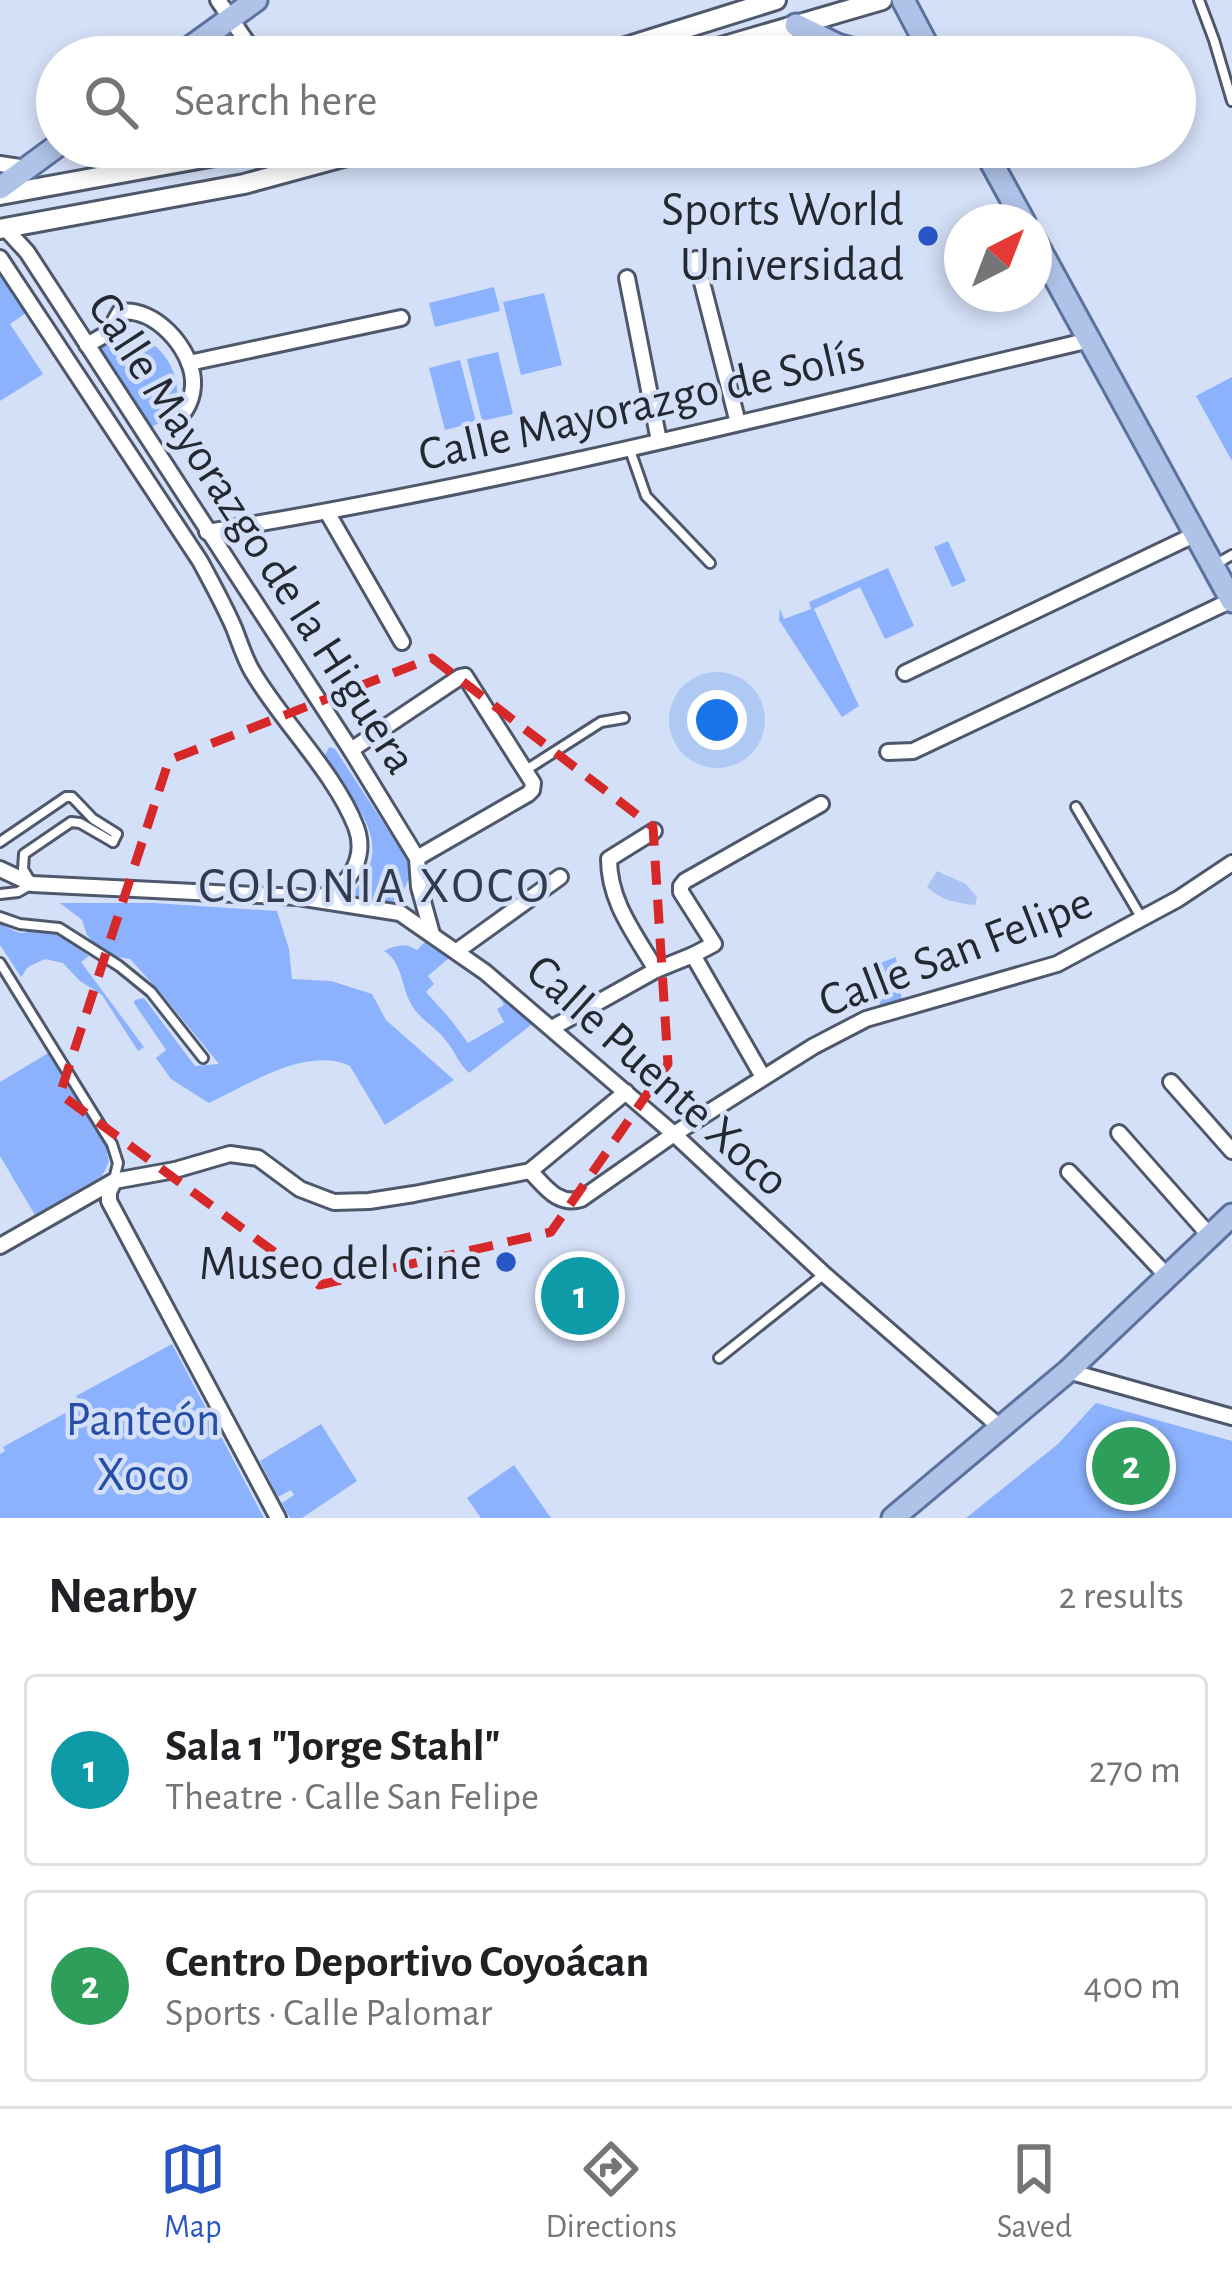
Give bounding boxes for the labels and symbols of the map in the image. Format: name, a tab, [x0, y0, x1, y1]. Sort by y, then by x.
place label: Sports World Universidad	[661, 187, 904, 290]
north arrow	[944, 204, 1052, 312]
marker: Sports World Universidad	[915, 223, 941, 249]
street label: Calle Mayorazgo de la Higuera	[78, 284, 425, 783]
street label: Calle Mayorazgo de Solís	[414, 331, 869, 481]
your location	[687, 690, 747, 750]
district label: COLONIA XOCO	[198, 861, 552, 912]
street label: Calle San Felipe	[813, 879, 1099, 1027]
street label: Calle Puente Xoco	[517, 947, 797, 1206]
place label: Museo del Cine	[199, 1241, 482, 1289]
marker: Museo del Cine	[493, 1249, 519, 1275]
pin: 1	[541, 1251, 619, 1341]
park label: Panteón Xoco	[66, 1397, 220, 1500]
pin: 2	[1092, 1421, 1170, 1511]

